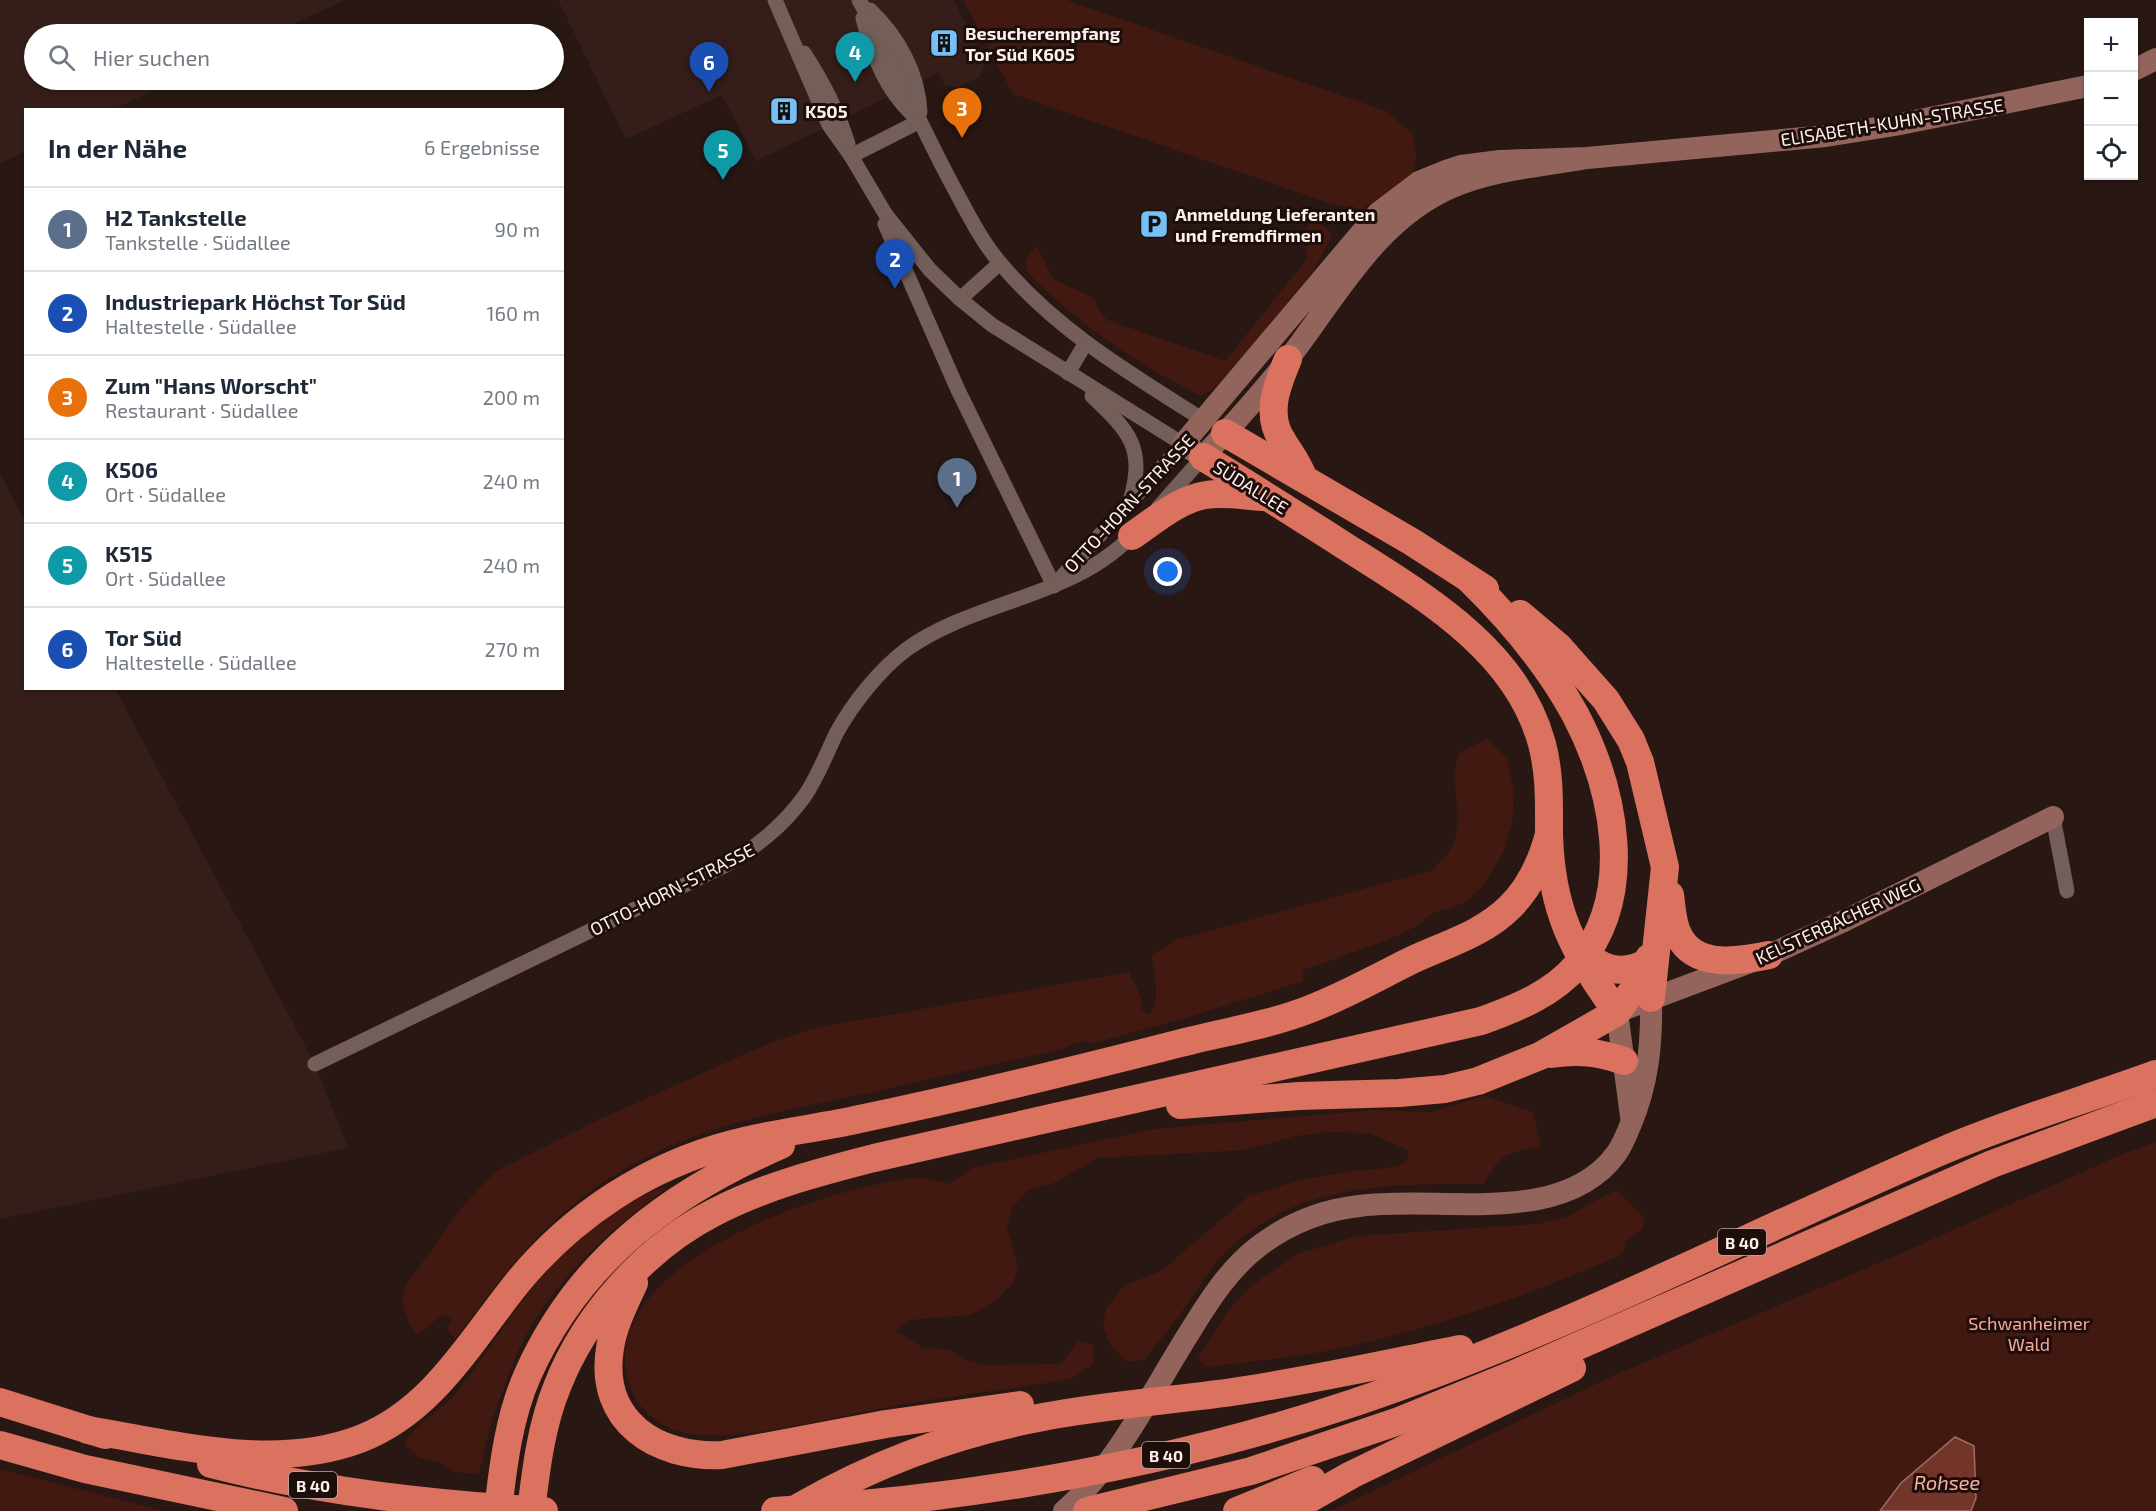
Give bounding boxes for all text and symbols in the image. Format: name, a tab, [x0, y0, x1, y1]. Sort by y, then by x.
map controls	[2084, 18, 2138, 180]
button: +	[2084, 18, 2138, 72]
place label: Besucherempfang Tor Süd K605	[965, 22, 1121, 65]
search box	[24, 24, 564, 90]
building icon: Besucherempfang Tor Süd K605	[928, 27, 960, 59]
pin: 4	[836, 32, 874, 82]
icon: search	[45, 41, 78, 74]
pin: 6	[690, 42, 728, 92]
text: Hier suchen	[93, 44, 210, 70]
button: −	[2084, 72, 2138, 126]
pin: 3	[942, 88, 982, 138]
street label: ELISABETH-KUHN-STRASSE	[1779, 93, 2005, 151]
building icon: K505	[768, 95, 800, 127]
place label: K505	[805, 100, 848, 122]
button: locate	[2084, 126, 2138, 180]
pin: 5	[704, 130, 742, 180]
text: In der Nähe	[48, 132, 187, 163]
text: 6 Ergebnisse	[424, 135, 540, 159]
place label: Anmeldung Lieferanten und Fremdfirmen	[1175, 203, 1375, 246]
text: H2 Tankstelle	[105, 204, 247, 230]
parking icon: Anmeldung Lieferanten und Fremdfirmen	[1138, 208, 1170, 240]
text: 1	[63, 217, 72, 241]
text: 90 m	[495, 217, 540, 241]
text: Tankstelle · Südallee	[105, 230, 291, 254]
pin: 2	[876, 240, 914, 289]
text: Industriepark Höchst Tor Süd	[105, 288, 406, 314]
text: 2	[62, 301, 73, 325]
text: 160 m	[487, 301, 540, 325]
text: Haltestelle · Südallee	[105, 314, 297, 338]
text: Zum "Hans Worscht"	[105, 372, 317, 398]
text: 3	[62, 385, 73, 409]
text: 200 m	[483, 385, 540, 409]
text: Restaurant · Südallee	[105, 398, 298, 422]
street label: OTTO-HORN-STRASSE	[1059, 429, 1199, 577]
street label: SÜDALLEE	[1210, 455, 1292, 519]
text: K506	[105, 456, 158, 482]
pin: 1	[938, 458, 976, 508]
text: 4	[61, 469, 74, 493]
text: 240 m	[482, 469, 540, 493]
text: Ort · Südallee	[105, 482, 226, 506]
text: K515	[105, 540, 153, 566]
text: 5	[62, 553, 73, 577]
text: 240 m	[482, 553, 540, 577]
your location	[1153, 557, 1182, 586]
text: Ort · Südallee	[105, 566, 226, 590]
text: Tor Süd	[105, 624, 182, 650]
text: 6	[62, 637, 73, 661]
text: 270 m	[484, 637, 540, 661]
text: Haltestelle · Südallee	[105, 650, 297, 674]
street label: OTTO-HORN-STRASSE	[586, 838, 758, 940]
street label: KELSTERBACHER WEG	[1752, 873, 1924, 969]
road number: B 40	[1718, 1229, 1766, 1255]
park label: Schwanheimer Wald	[1968, 1312, 2090, 1355]
road number: B 40	[1142, 1442, 1190, 1468]
water label: Rohsee	[1914, 1470, 1981, 1494]
road number: B 40	[289, 1472, 337, 1498]

